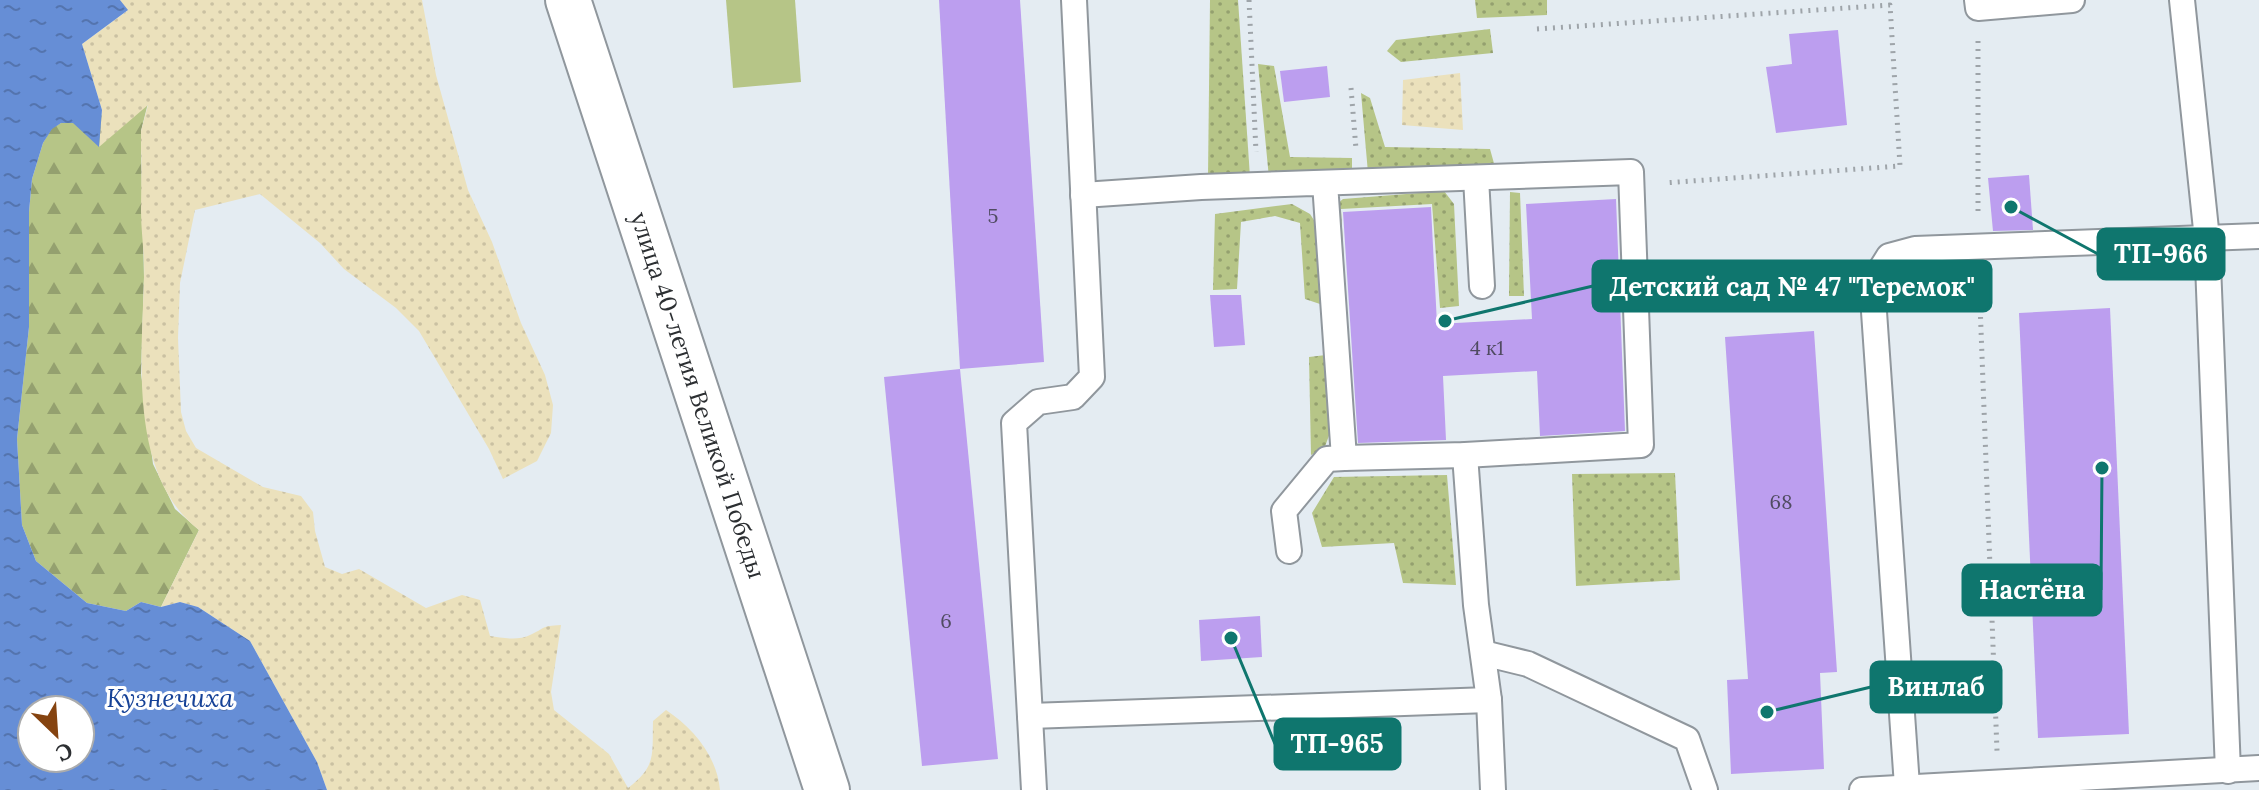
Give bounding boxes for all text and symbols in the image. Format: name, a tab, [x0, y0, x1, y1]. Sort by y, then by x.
house number: 5	[988, 203, 998, 228]
street label: улица 40-летия Великой Победы	[624, 208, 773, 582]
callout: ТП-966	[2098, 229, 2224, 279]
text: ТП-966	[2114, 237, 2208, 270]
callout: Детский сад № 47 "Теремок"	[1593, 261, 1991, 311]
text: Детский сад № 47 "Теремок"	[1609, 270, 1975, 303]
house number: 4 к1	[1470, 335, 1504, 360]
house number: 68	[1770, 489, 1792, 514]
callout: Настёна	[1963, 565, 2101, 615]
text: Настёна	[1979, 573, 2086, 606]
house number: 6	[940, 608, 952, 633]
callout: Винлаб	[1871, 662, 2001, 712]
text: Винлаб	[1887, 670, 1985, 703]
water label: Кузнечиха	[106, 681, 234, 714]
north arrow	[16, 694, 96, 774]
callout: ТП-965	[1275, 719, 1400, 769]
text: ТП-965	[1290, 727, 1384, 760]
text: С	[52, 736, 77, 768]

